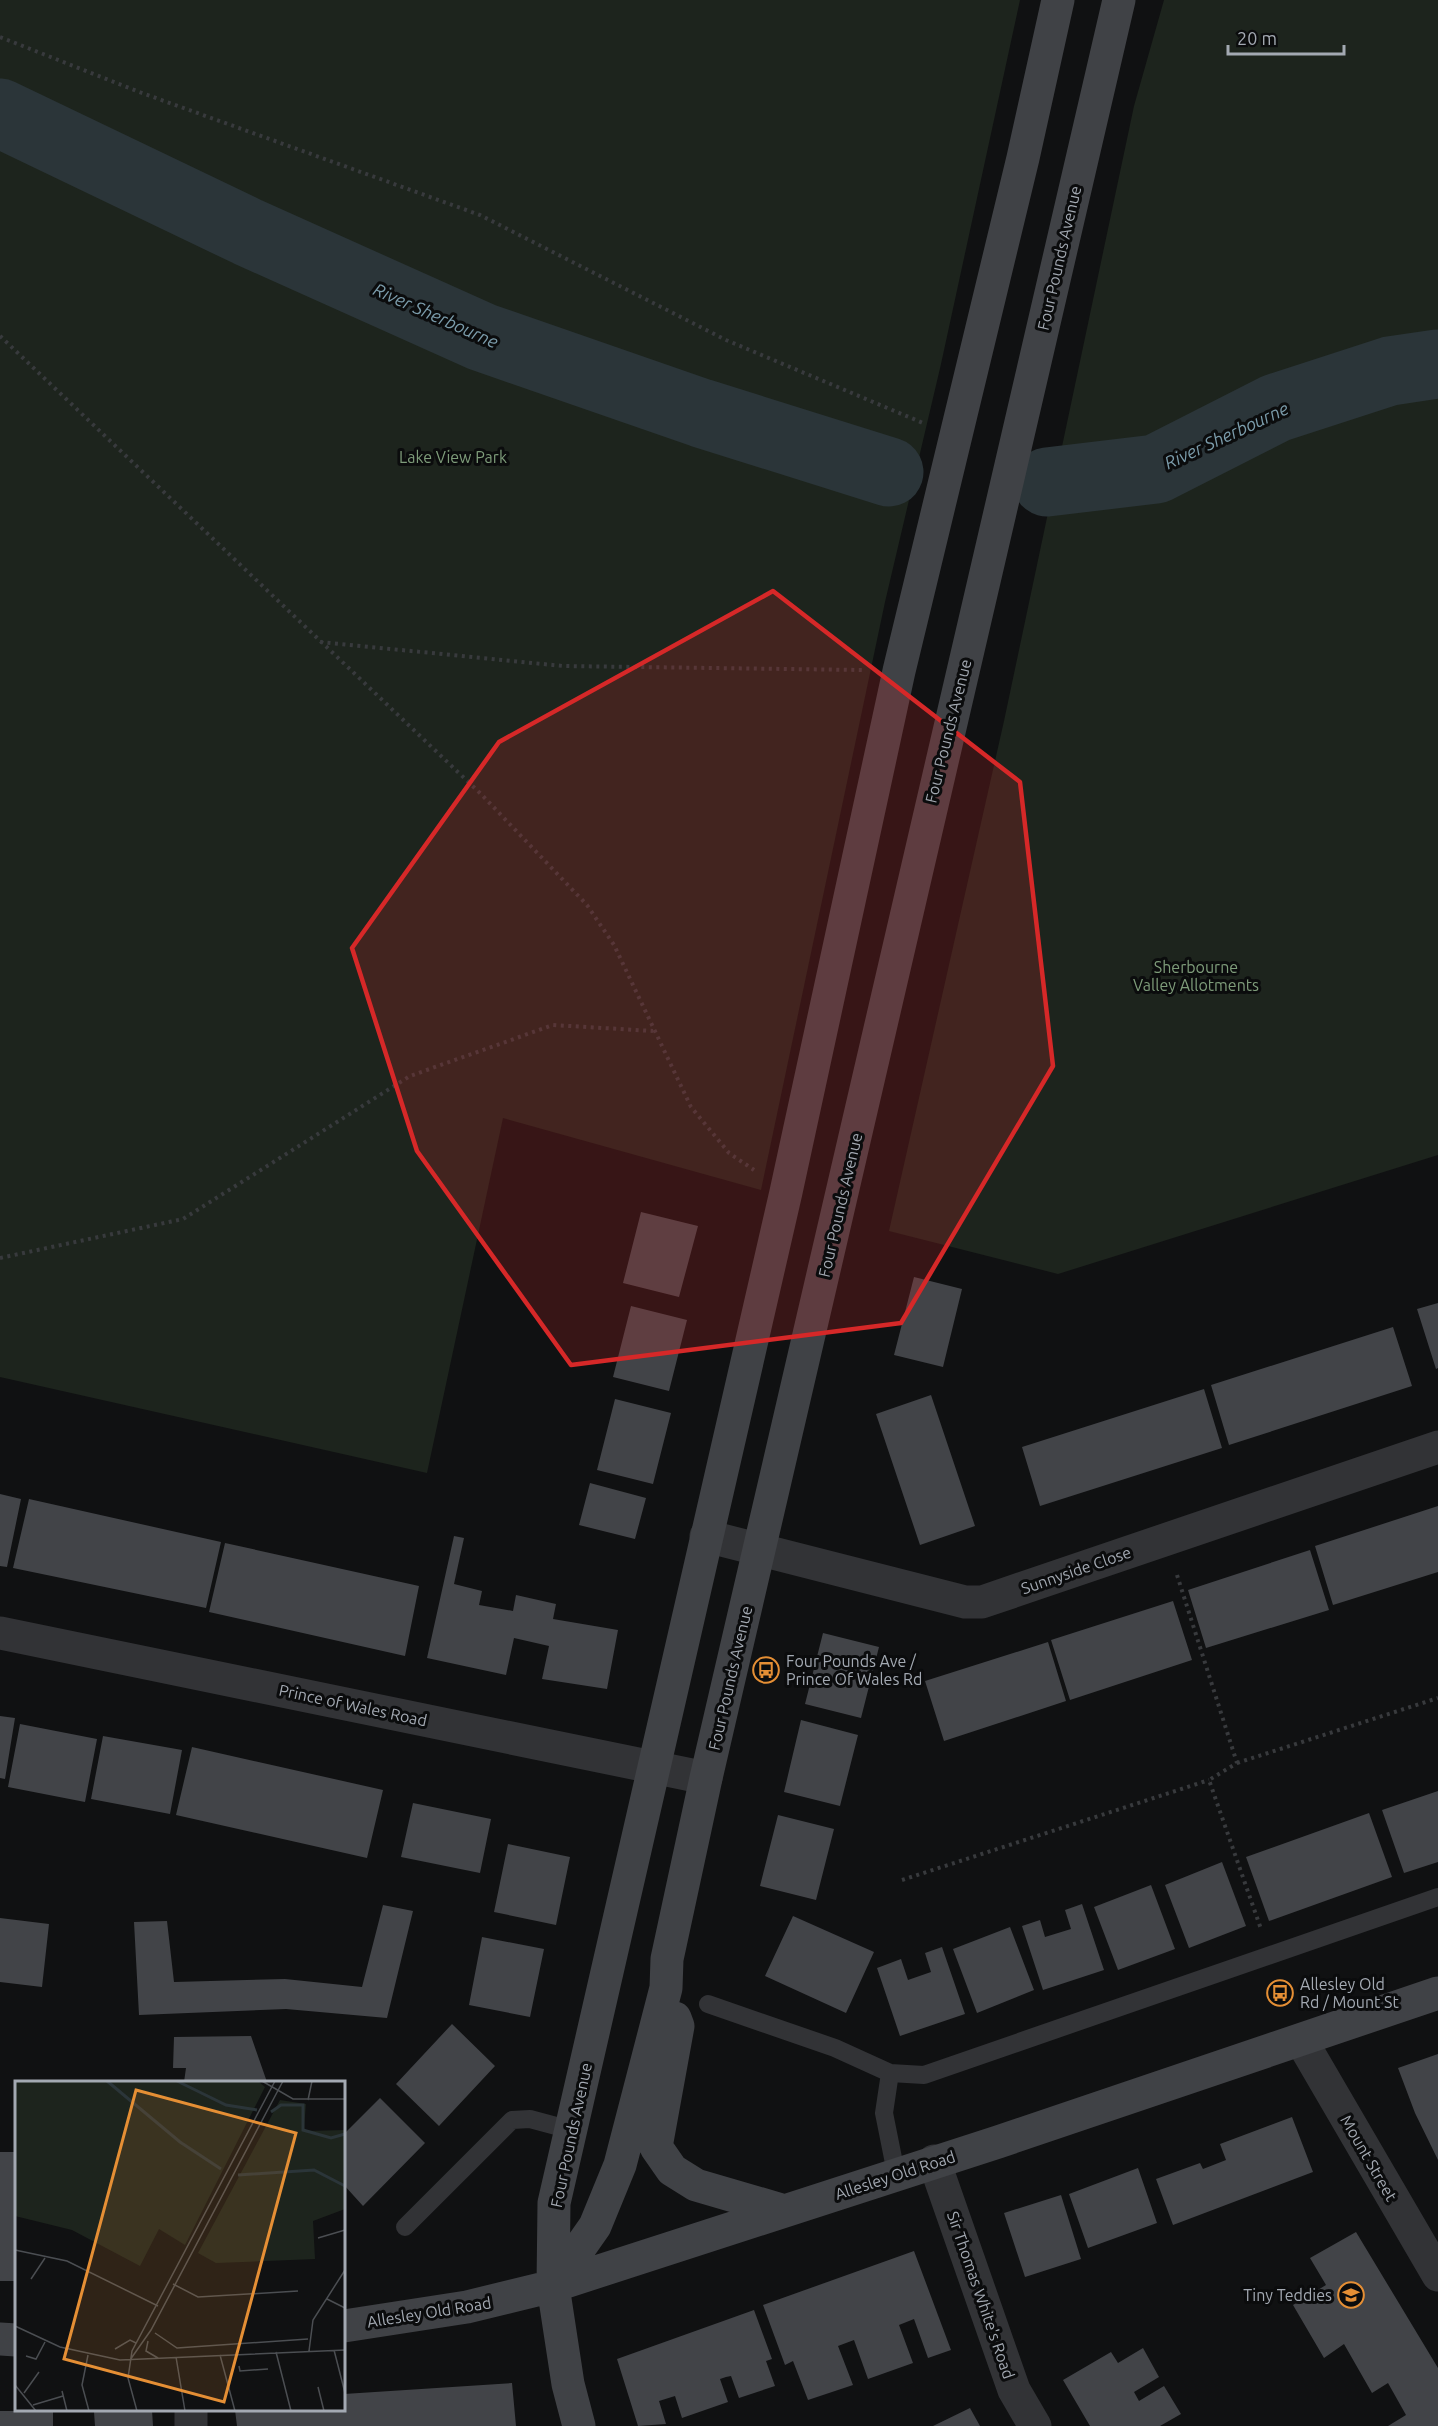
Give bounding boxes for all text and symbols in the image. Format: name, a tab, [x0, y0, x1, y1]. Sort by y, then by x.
scale bar	[1228, 18, 1344, 56]
text: 20 m	[1237, 28, 1277, 48]
street label: Four Pounds Avenue	[1034, 184, 1084, 332]
water label: River Sherbourne	[370, 279, 502, 351]
water label: River Sherbourne	[1161, 398, 1291, 472]
park label: Lake View Park	[399, 448, 507, 466]
street label: Four Pounds Avenue	[921, 657, 975, 805]
park label: Sherbourne Valley Allotments	[1133, 958, 1259, 994]
street label: Four Pounds Avenue	[815, 1131, 865, 1279]
street label: Sunnyside Close	[1019, 1543, 1133, 1597]
street label: Four Pounds Avenue	[705, 1604, 755, 1752]
place label: Four Pounds Ave / Prince Of Wales Rd	[786, 1652, 922, 1688]
bus stop icon: Four Pounds Ave / Prince Of Wales Rd	[751, 1655, 781, 1685]
street label: Prince of Wales Road	[277, 1681, 429, 1729]
place label: Allesley Old Rd / Mount St	[1300, 1975, 1399, 2011]
bus stop icon: Allesley Old Rd / Mount St	[1265, 1978, 1295, 2008]
street label: Four Pounds Avenue	[547, 2061, 595, 2209]
inset map	[15, 2081, 345, 2411]
street label: Mount Street	[1337, 2112, 1401, 2205]
street label: Allesley Old Road	[833, 2147, 957, 2203]
street label: Sir Thomas White's Road	[944, 2209, 1018, 2381]
school or university icon: Tiny Teddies	[1336, 2280, 1366, 2310]
place label: Tiny Teddies	[1243, 2286, 1332, 2304]
street label: Allesley Old Road	[366, 2293, 492, 2331]

